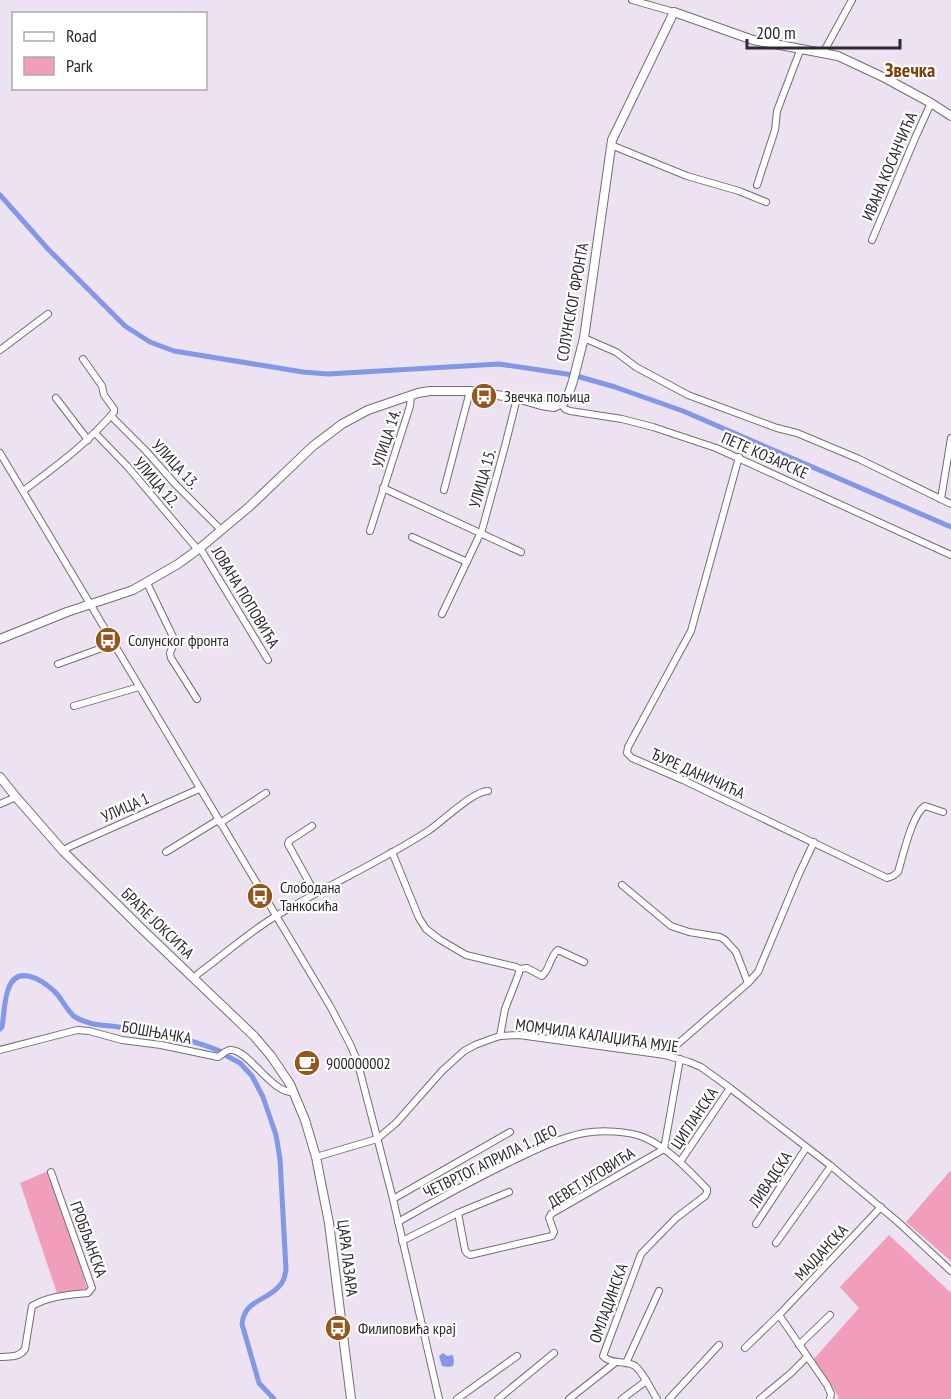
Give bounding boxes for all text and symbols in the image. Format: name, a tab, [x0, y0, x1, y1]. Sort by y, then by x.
legend	[12, 12, 207, 90]
scale bar	[747, 12, 900, 50]
text: 200 m	[756, 21, 796, 44]
text: Road	[66, 24, 97, 47]
text: Park	[66, 54, 93, 77]
district label: Звечка	[885, 57, 935, 83]
street label: ИВАНА КОСАНЧИЋА	[857, 108, 921, 223]
street label: СОЛУНСКОГ ФРОНТА	[552, 241, 592, 363]
bus stop icon: Звечка пољица	[469, 381, 499, 411]
place label: Звечка пољица	[504, 386, 590, 406]
street label: УЛИЦА 14.	[367, 406, 405, 470]
street label: ПЕТЕ КОЗАРСКЕ	[719, 427, 812, 483]
street label: УЛИЦА 13.	[148, 435, 204, 493]
street label: УЛИЦА 15.	[464, 446, 500, 510]
street label: УЛИЦА 12.	[130, 453, 184, 511]
street label: ЈОВАНА ПОПОВИЋА	[207, 542, 284, 652]
bus stop icon: Солунског фронта	[93, 625, 123, 655]
place label: Солунског фронта	[128, 630, 229, 650]
street label: ЂУРЕ ДАНИЧИЋА	[648, 743, 749, 803]
street label: УЛИЦА 1	[98, 788, 152, 826]
place label: Слободана Танкосића	[280, 877, 341, 915]
bus stop icon: Слободана Танкосића	[245, 881, 275, 911]
street label: БРАЋЕ ЈОКСИЋА	[117, 883, 199, 963]
street label: МОМЧИЛА КАЛАЈЏИЋА МУЈЕ	[514, 1014, 680, 1056]
street label: БОШЊАЧКА	[121, 1016, 194, 1048]
cafe icon: 900000002	[292, 1048, 322, 1078]
place label: 900000002	[326, 1053, 391, 1073]
street label: ЦИГЛАНСКА	[666, 1083, 722, 1153]
street label: ЧЕТВРТОГ АПРИЛА 1. ДЕО	[420, 1120, 560, 1202]
street label: ДЕВЕТ ЈУГОВИЋА	[544, 1142, 639, 1212]
street label: ЛИВАДСКА	[744, 1147, 796, 1211]
street label: ГРОБЉАНСКА	[66, 1198, 112, 1280]
street label: ЦАРА ЛАЗАРА	[333, 1218, 363, 1298]
street label: МАЈДАНСКА	[790, 1220, 852, 1284]
street label: ОМЛАДИНСКА	[584, 1260, 632, 1346]
bus stop icon: Филиповића крај	[323, 1313, 353, 1343]
place label: Филиповића крај	[358, 1318, 456, 1338]

